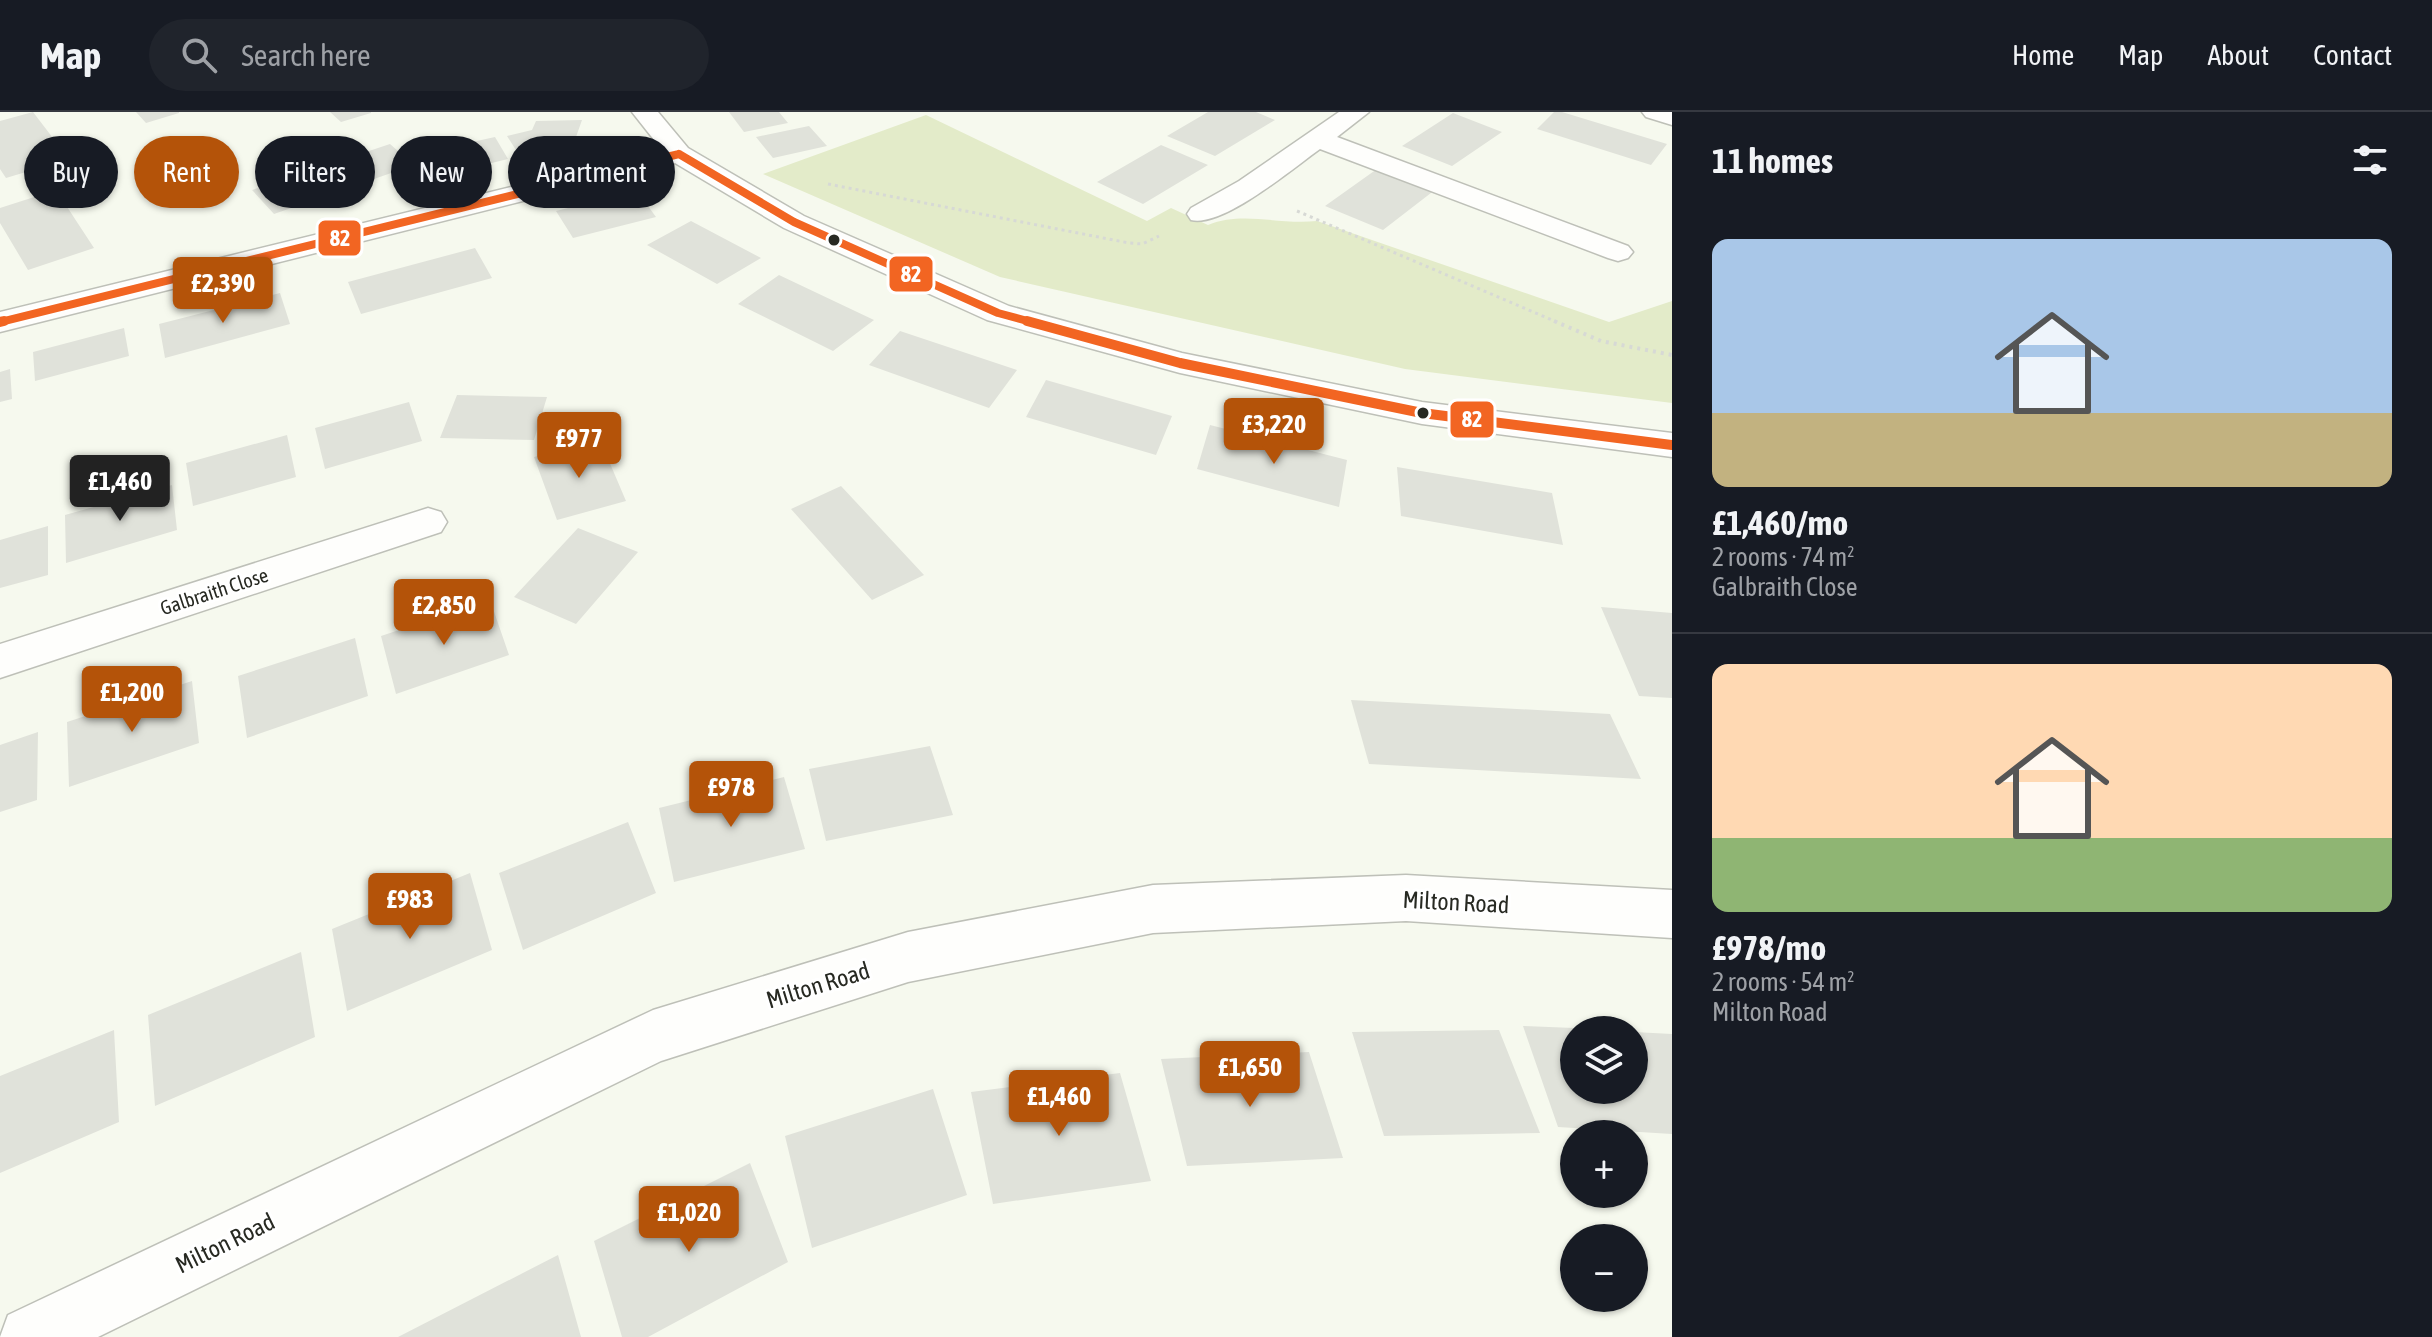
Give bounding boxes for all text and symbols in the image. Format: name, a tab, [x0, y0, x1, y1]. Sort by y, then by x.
search box	[149, 19, 709, 91]
icon: search	[177, 33, 221, 77]
text: Map	[40, 34, 101, 77]
text: Search here	[241, 38, 371, 72]
text: Home	[2012, 39, 2074, 71]
text: Map	[2118, 39, 2163, 71]
text: About	[2207, 39, 2269, 71]
text: Contact	[2313, 39, 2392, 71]
chip: Buy	[24, 136, 118, 208]
chip: Rent	[134, 136, 239, 208]
chip: Filters	[255, 136, 375, 208]
chip: New	[391, 136, 492, 208]
chip: Apartment	[508, 136, 675, 208]
icon: filters	[2348, 138, 2392, 182]
text: 11 homes	[1712, 141, 1833, 180]
line badge: 82	[317, 219, 362, 257]
text: 82	[330, 225, 350, 251]
unlabelled marker	[826, 232, 842, 248]
line badge: 82	[888, 255, 934, 293]
pin: £2,390	[158, 257, 288, 325]
text: 82	[901, 261, 921, 287]
text: £2,390	[191, 268, 255, 298]
icon: home	[1980, 291, 2124, 435]
pin: £3,220	[1209, 398, 1339, 466]
line badge: 82	[1449, 400, 1495, 439]
unlabelled marker	[1415, 405, 1431, 421]
text: 82	[1462, 406, 1482, 432]
text: £3,220	[1242, 409, 1306, 439]
pin: £977	[532, 412, 626, 480]
text: £977	[555, 423, 603, 453]
pin: £1,460	[55, 455, 185, 523]
text: £1,460	[88, 466, 152, 496]
text: £1,460/mo	[1712, 503, 1848, 542]
text: 2 rooms · 74 m²	[1712, 542, 1854, 572]
street label: Galbraith Close	[157, 563, 271, 619]
text: Galbraith Close	[1712, 572, 1858, 602]
pin: £2,850	[379, 579, 509, 647]
text: £2,850	[412, 590, 476, 620]
pin: £1,200	[67, 666, 197, 734]
text: £1,200	[100, 677, 164, 707]
icon: home	[1980, 716, 2124, 860]
pin: £978	[684, 761, 778, 829]
text: £978	[707, 772, 755, 802]
pin: £983	[363, 873, 457, 941]
text: £983	[386, 884, 434, 914]
street label: Milton Road	[1402, 886, 1510, 918]
text: £978/mo	[1712, 928, 1826, 967]
street label: Milton Road	[763, 956, 873, 1014]
text: 2 rooms · 54 m²	[1712, 967, 1854, 997]
text: Milton Road	[1712, 997, 1828, 1027]
map controls	[1560, 1016, 1648, 1312]
button: layers	[1560, 1016, 1648, 1104]
pin: £1,650	[1185, 1041, 1315, 1109]
text: £1,650	[1218, 1052, 1282, 1082]
pin: £1,460	[994, 1070, 1124, 1138]
text: £1,460	[1027, 1081, 1091, 1111]
button: +	[1560, 1120, 1648, 1208]
pin: £1,020	[624, 1186, 754, 1254]
text: £1,020	[657, 1197, 721, 1227]
street label: Milton Road	[171, 1207, 279, 1279]
button: −	[1560, 1224, 1648, 1312]

